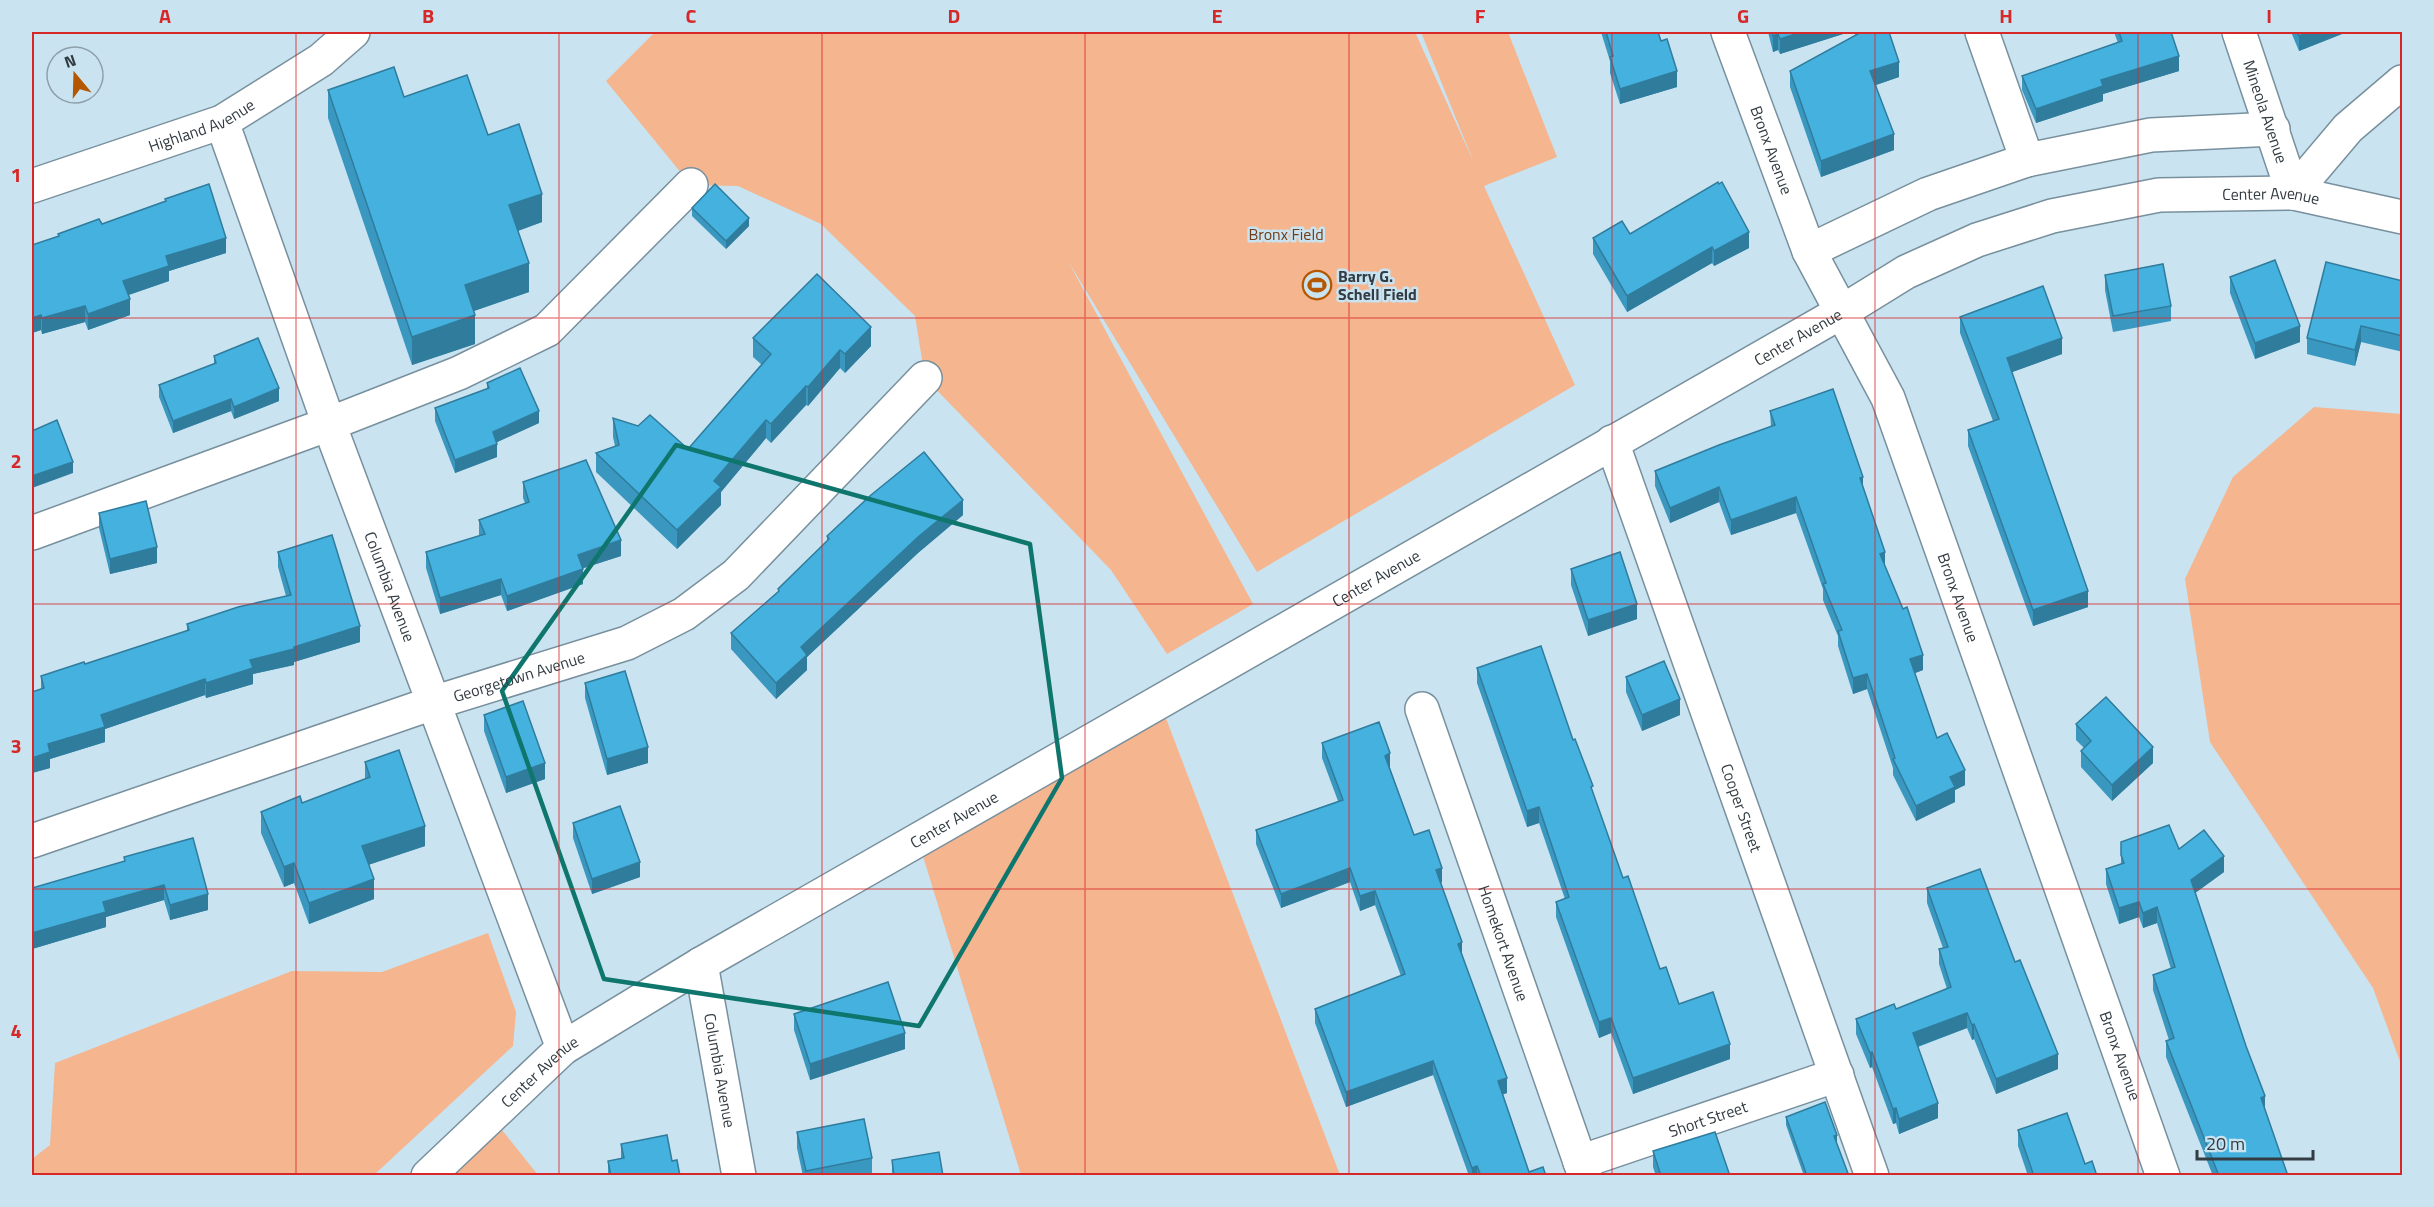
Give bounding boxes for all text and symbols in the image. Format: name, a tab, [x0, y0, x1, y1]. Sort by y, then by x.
text: A	[159, 0, 171, 31]
text: B	[422, 0, 434, 31]
text: C	[686, 0, 697, 31]
text: D	[948, 0, 960, 31]
text: E	[1211, 0, 1223, 31]
text: F	[1475, 0, 1486, 31]
text: G	[1737, 0, 1749, 31]
text: H	[1999, 0, 2013, 31]
text: I	[2266, 0, 2272, 31]
north arrow	[45, 45, 105, 105]
text: N	[61, 48, 79, 74]
street label: Mineola Avenue	[2237, 57, 2294, 166]
street label: Highland Avenue	[145, 93, 259, 158]
street label: Bronx Avenue	[1744, 102, 1799, 198]
text: 1	[10, 159, 22, 190]
street label: Center Avenue	[2222, 181, 2322, 211]
park label: Bronx Field	[1248, 222, 1324, 246]
place label: Barry G. Schell Field	[1338, 264, 1417, 306]
sports icon: Barry G. Schell Field	[1301, 269, 1333, 301]
street label: Center Avenue	[1749, 302, 1846, 372]
text: 2	[10, 445, 22, 476]
street label: Columbia Avenue	[358, 528, 422, 645]
street label: Center Avenue	[1327, 543, 1424, 613]
street label: Bronx Avenue	[1932, 550, 1985, 645]
street label: Georgetown Avenue	[450, 645, 588, 708]
text: 3	[10, 730, 22, 761]
street label: Cooper Street	[1715, 760, 1768, 856]
street label: Center Avenue	[905, 785, 1003, 854]
street label: Homekort Avenue	[1472, 882, 1535, 1004]
street label: Bronx Avenue	[2094, 1008, 2147, 1104]
street label: Columbia Avenue	[698, 1011, 742, 1130]
text: 4	[10, 1015, 22, 1046]
street label: Center Avenue	[495, 1029, 583, 1113]
street label: Short Street	[1665, 1094, 1751, 1143]
scale bar	[2197, 1123, 2312, 1161]
text: 20 m	[2206, 1130, 2245, 1157]

